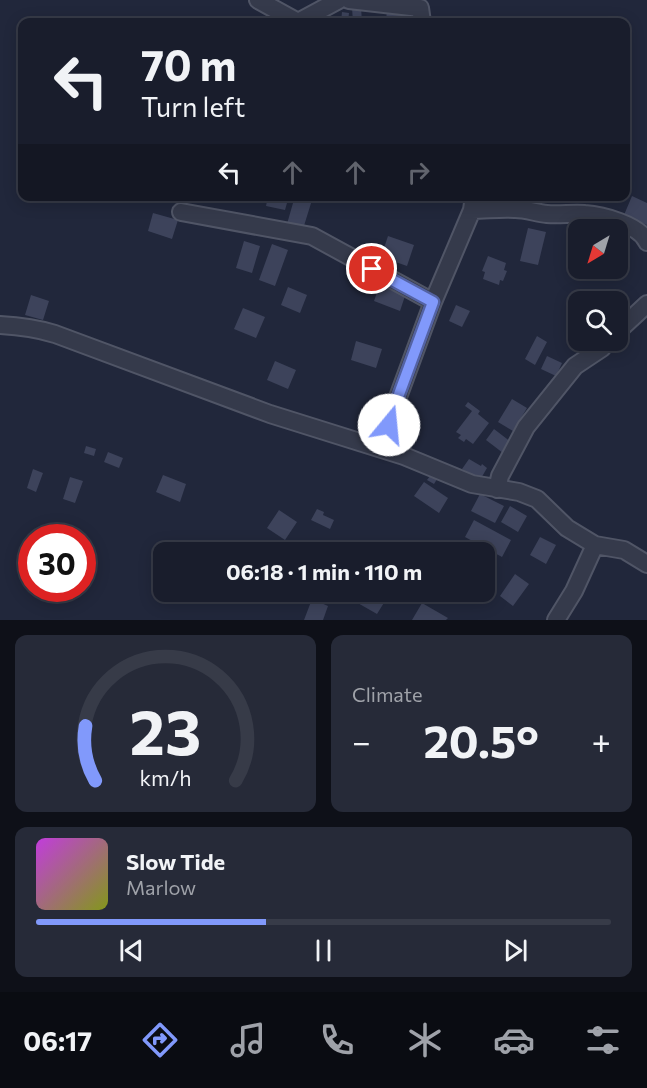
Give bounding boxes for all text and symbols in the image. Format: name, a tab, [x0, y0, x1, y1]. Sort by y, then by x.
text: 70 m	[141, 38, 236, 90]
icon: left	[42, 42, 120, 120]
text: Turn left	[141, 90, 245, 123]
icon: left	[213, 156, 246, 189]
icon: ahead	[276, 156, 309, 189]
icon: ahead	[339, 156, 372, 189]
icon: right	[402, 156, 435, 189]
north arrow	[568, 219, 628, 279]
map controls	[568, 219, 628, 351]
pin	[346, 243, 397, 294]
icon: arrive	[355, 252, 388, 285]
button: search	[568, 291, 628, 351]
position arrow	[357, 393, 421, 457]
speed limit sign: 30	[18, 524, 96, 602]
text: 06:18 · 1 min · 110 m	[226, 558, 422, 585]
text: Climate	[352, 682, 422, 706]
text: 23	[130, 692, 201, 768]
text: 20.5°	[423, 712, 539, 767]
text: −	[352, 720, 371, 761]
text: +	[592, 720, 611, 761]
text: km/h	[139, 764, 192, 790]
text: Slow Tide	[126, 848, 225, 875]
text: Marlow	[126, 875, 196, 899]
icon: previous	[115, 934, 148, 967]
icon: pause	[307, 934, 340, 967]
icon: next	[499, 934, 532, 967]
icon: directions	[139, 1019, 181, 1061]
icon: music	[227, 1019, 269, 1061]
icon: phone	[316, 1019, 358, 1061]
icon: climate	[404, 1019, 446, 1061]
icon: car	[493, 1019, 535, 1061]
icon: filters	[582, 1019, 624, 1061]
text: 06:17	[23, 1024, 92, 1057]

